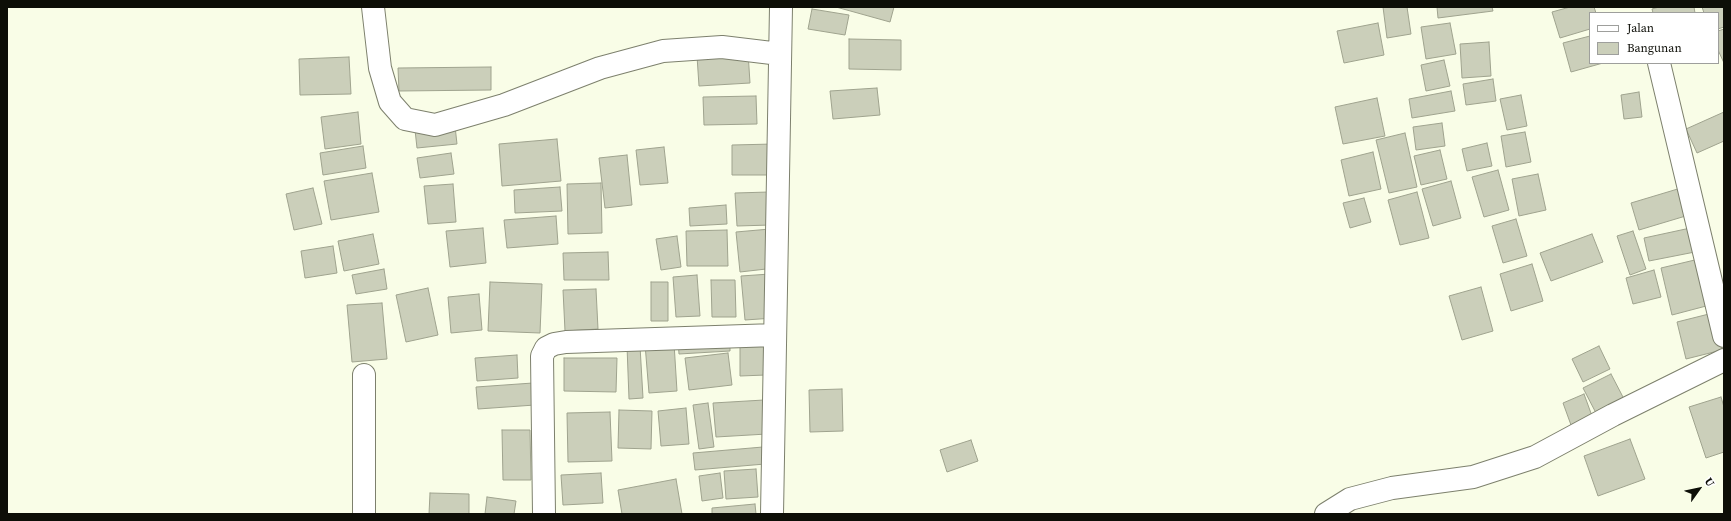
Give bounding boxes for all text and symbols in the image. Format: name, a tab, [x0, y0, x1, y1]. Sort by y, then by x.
legend	[1589, 12, 1719, 64]
text: Jalan	[1627, 20, 1654, 36]
text: Bangunan	[1627, 40, 1682, 56]
north arrow	[1679, 469, 1719, 509]
text: U	[1701, 475, 1718, 490]

